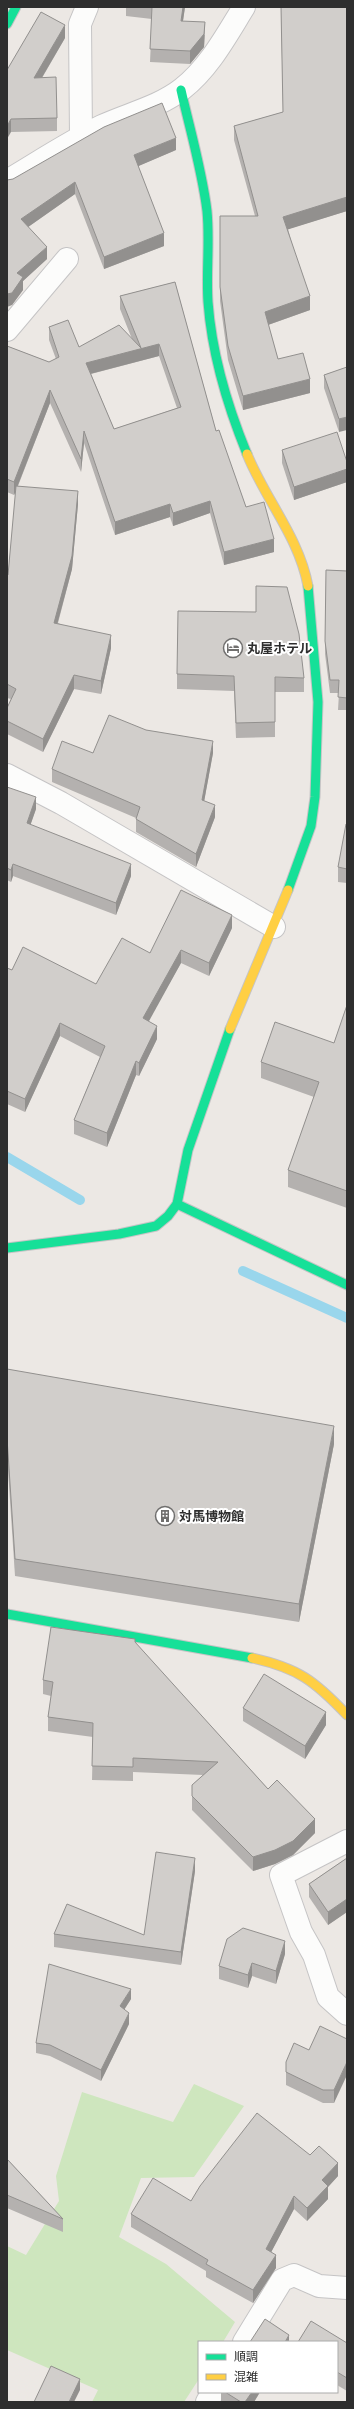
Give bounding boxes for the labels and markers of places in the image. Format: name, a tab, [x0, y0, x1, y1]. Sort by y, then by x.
hotel icon: 丸屋ホテル	[222, 637, 244, 659]
place label: 丸屋ホテル	[247, 640, 312, 656]
building icon: 対馬博物館	[154, 1505, 176, 1527]
place label: 対馬博物館	[179, 1508, 244, 1524]

